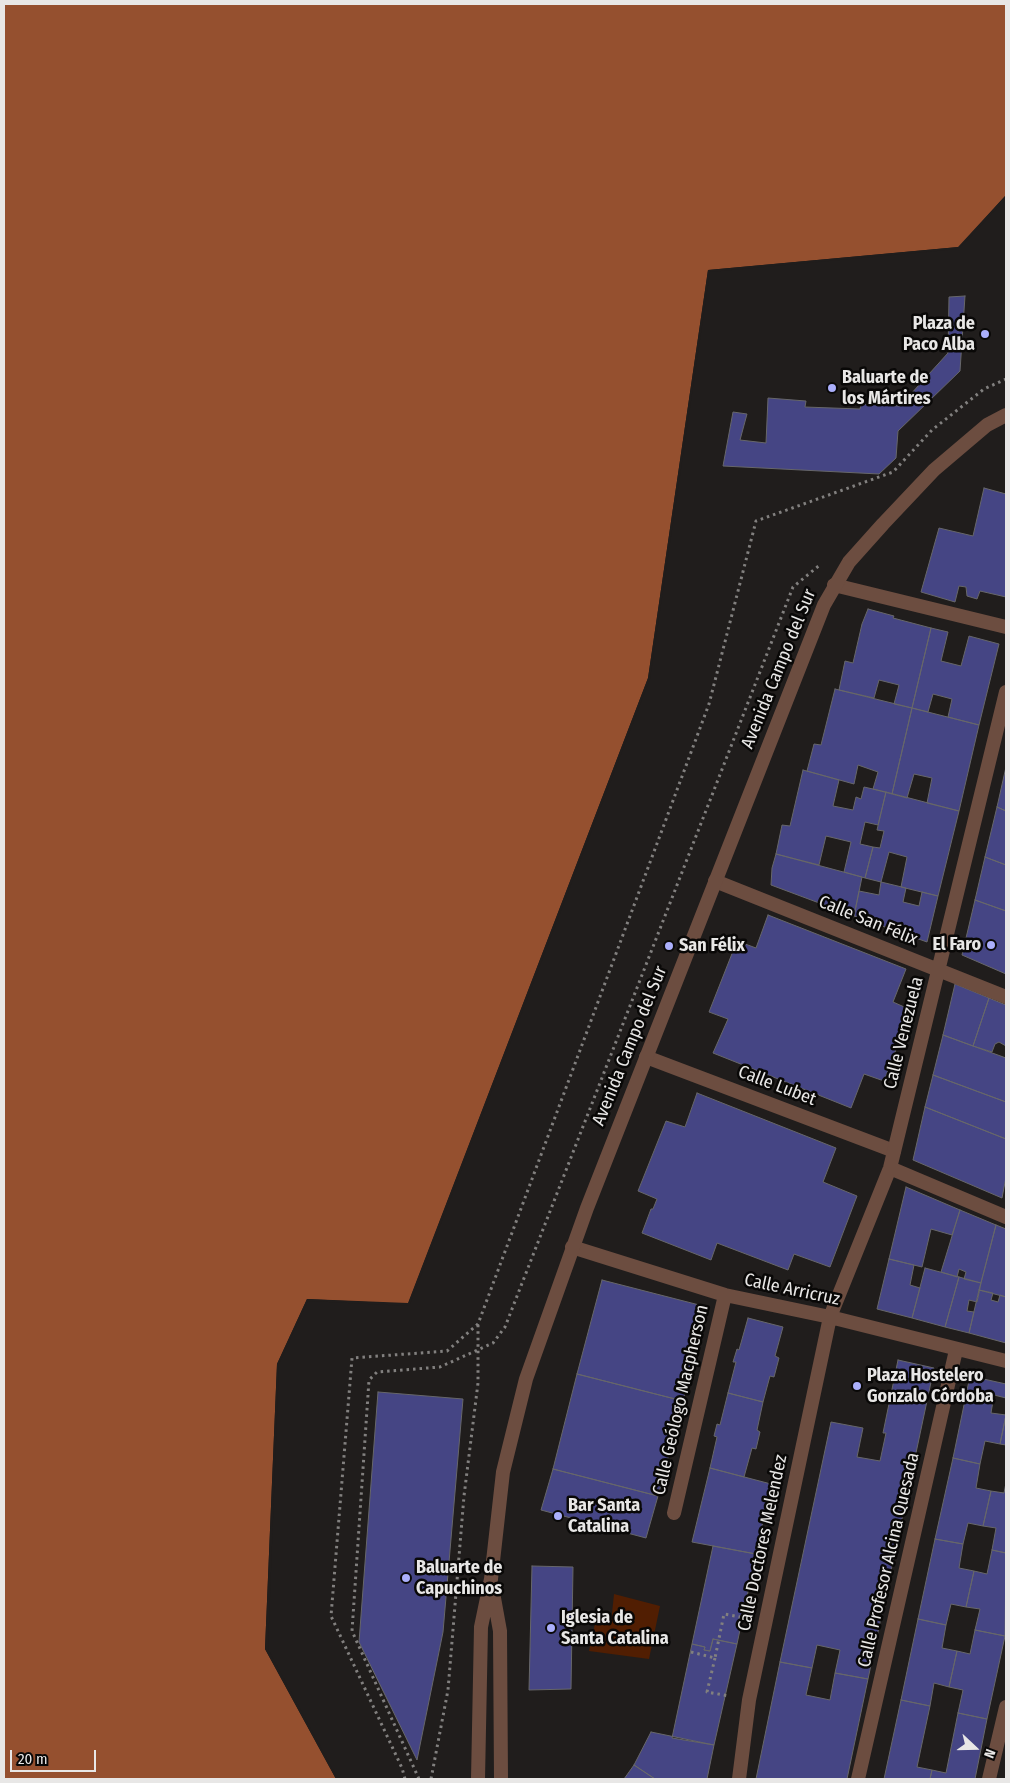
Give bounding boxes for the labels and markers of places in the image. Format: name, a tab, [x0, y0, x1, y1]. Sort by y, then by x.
place label: Plaza de Paco Alba	[903, 313, 975, 356]
marker: Plaza de Paco Alba	[979, 328, 991, 340]
place label: Baluarte de los Mártires	[842, 367, 931, 409]
marker: Baluarte de los Mártires	[826, 382, 838, 394]
place label: El Faro	[932, 934, 981, 956]
place label: San Félix	[679, 935, 745, 957]
marker: El Faro	[985, 939, 997, 951]
marker: San Félix	[663, 940, 675, 952]
place label: Plaza Hostelero Gonzalo Córdoba	[867, 1365, 994, 1408]
marker: Plaza Hostelero Gonzalo Córdoba	[851, 1380, 863, 1392]
place label: Bar Santa Catalina	[568, 1495, 640, 1538]
marker: Bar Santa Catalina	[552, 1510, 564, 1522]
place label: Baluarte de Capuchinos	[416, 1557, 502, 1600]
marker: Baluarte de Capuchinos	[400, 1572, 412, 1584]
place label: Iglesia de Santa Catalina	[561, 1607, 669, 1650]
marker: Iglesia de Santa Catalina	[545, 1622, 557, 1634]

